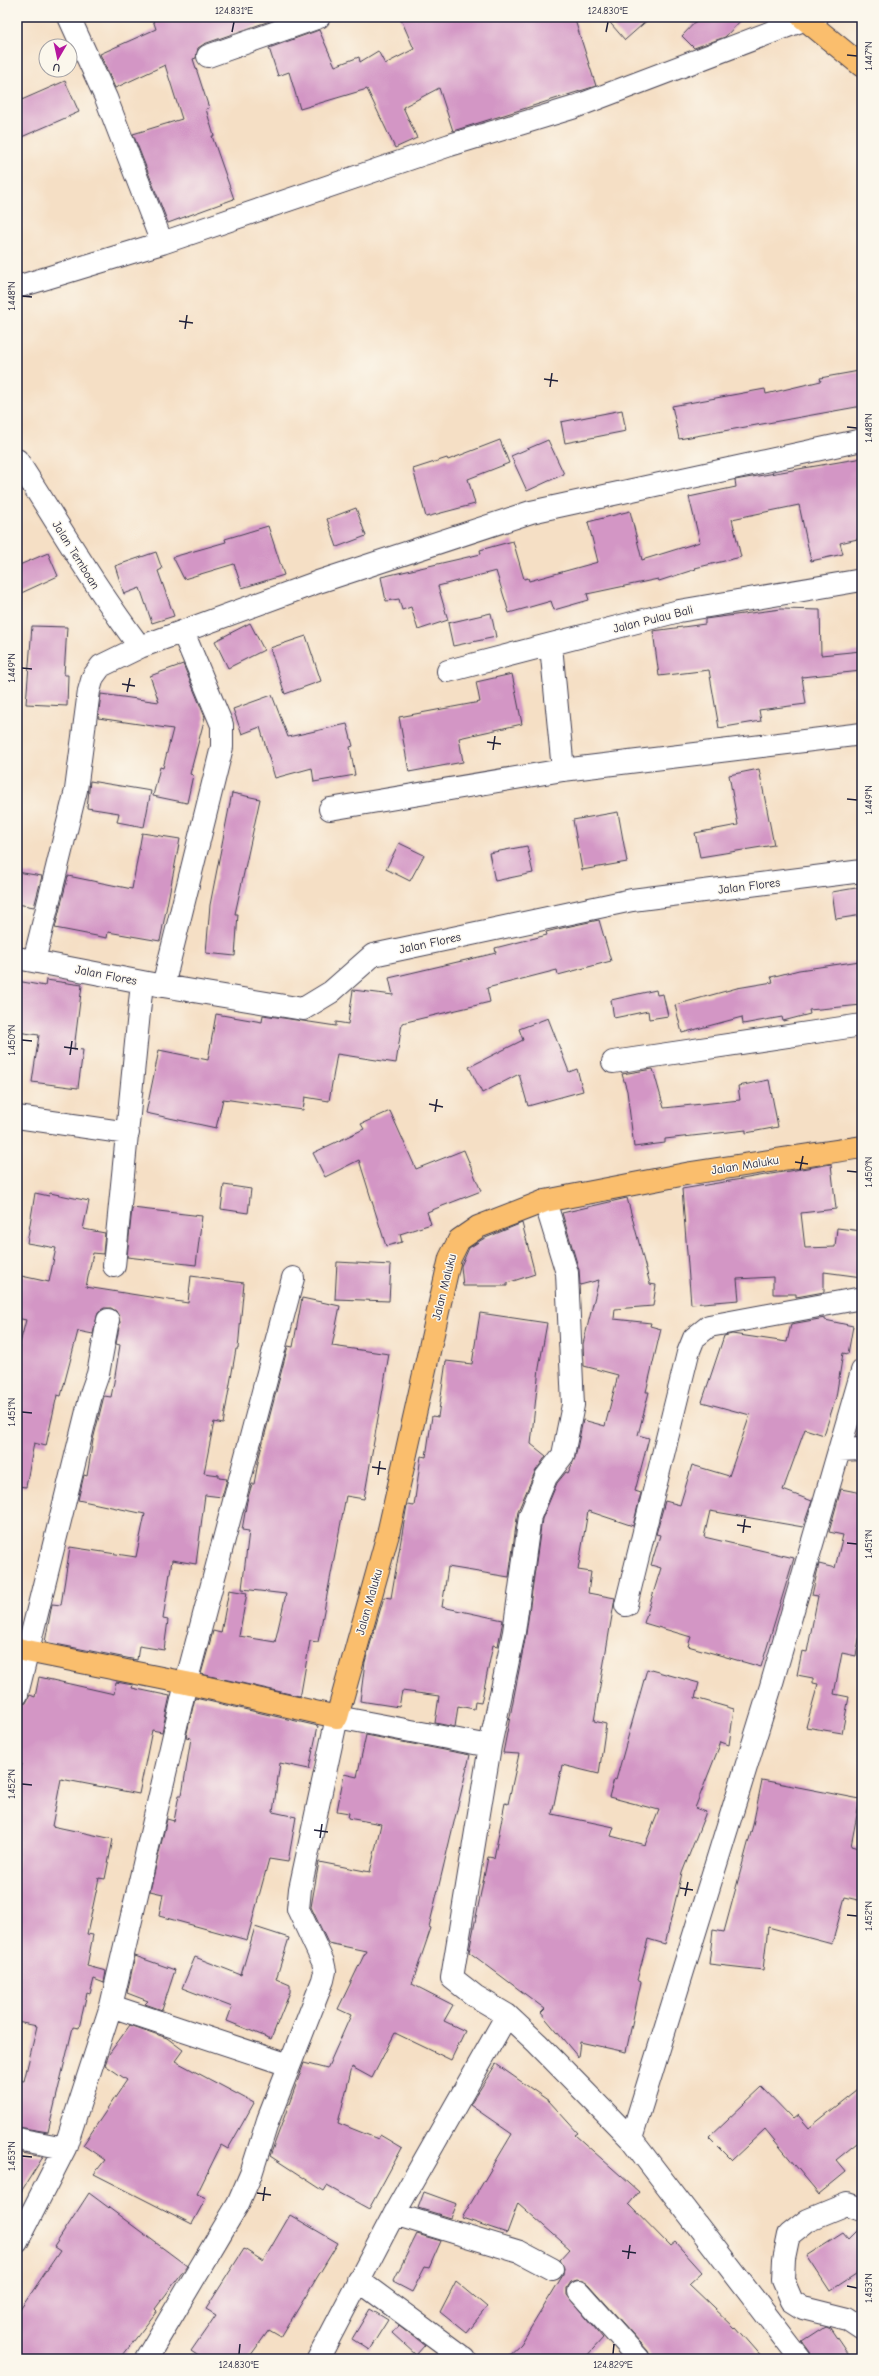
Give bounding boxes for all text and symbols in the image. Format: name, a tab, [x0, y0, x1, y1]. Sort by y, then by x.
text: 124.831°E	[215, 5, 253, 17]
text: 124.830°E	[588, 5, 628, 17]
north arrow	[38, 38, 78, 78]
text: 1.447°N	[863, 42, 875, 70]
text: U	[52, 60, 61, 74]
text: 1.448°N	[6, 281, 18, 311]
text: 1.448°N	[863, 413, 875, 443]
street label: Jalan Temboan	[49, 518, 103, 592]
street label: Jalan Pulau Bali	[612, 602, 694, 636]
text: 1.449°N	[6, 653, 18, 683]
text: 1.449°N	[863, 785, 875, 815]
street label: Jalan Flores	[717, 875, 781, 897]
street label: Jalan Flores	[398, 930, 462, 956]
street label: Jalan Flores	[74, 962, 138, 988]
text: 1.450°N	[6, 1025, 18, 1055]
street label: Jalan Maluku	[710, 1153, 780, 1177]
text: 1.450°N	[863, 1157, 875, 1187]
street label: Jalan Maluku	[429, 1252, 459, 1322]
text: 1.451°N	[6, 1398, 18, 1426]
text: 1.451°N	[863, 1530, 875, 1558]
street label: Jalan Maluku	[353, 1567, 385, 1637]
text: 1.452°N	[6, 1769, 18, 1799]
text: 1.452°N	[863, 1901, 875, 1931]
text: 1.453°N	[6, 2141, 18, 2171]
text: 1.453°N	[863, 2273, 875, 2303]
text: 124.830°E	[219, 2359, 259, 2371]
text: 124.829°E	[593, 2359, 633, 2371]

